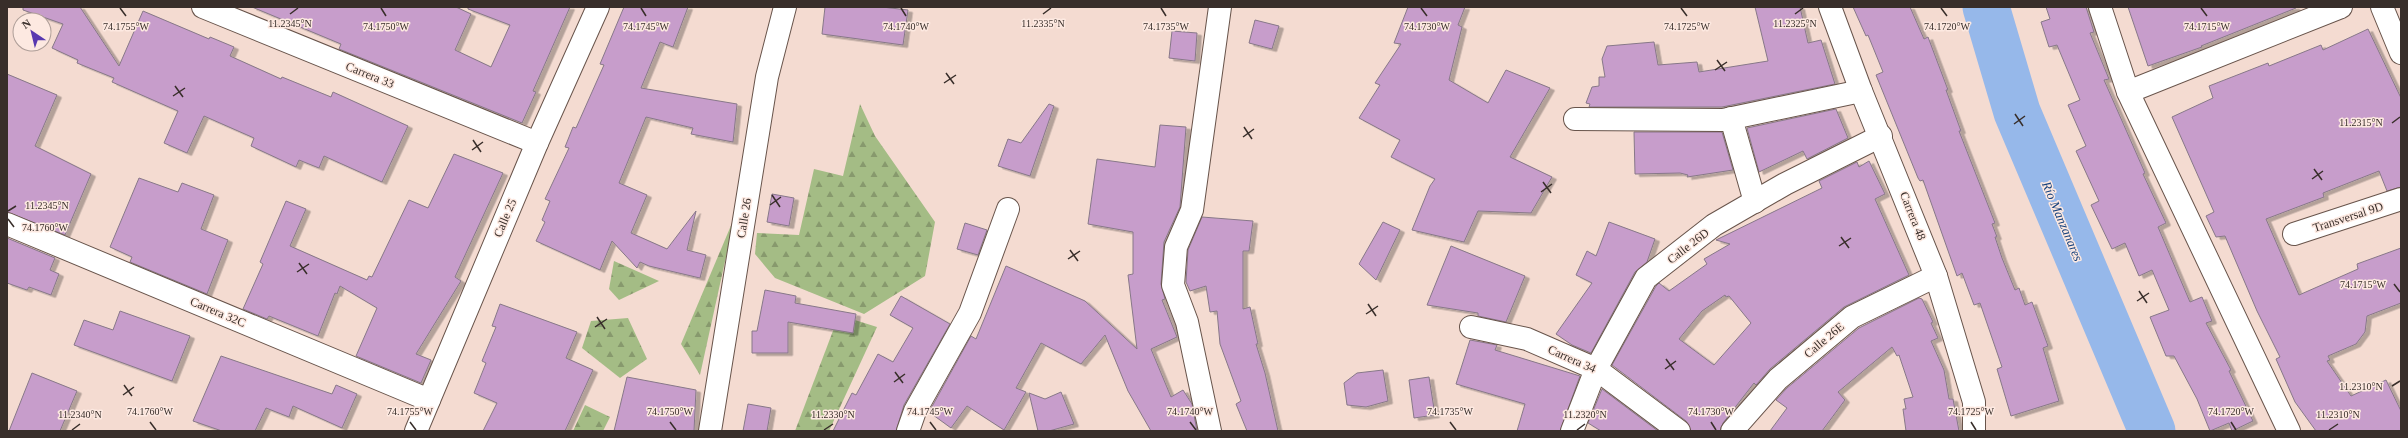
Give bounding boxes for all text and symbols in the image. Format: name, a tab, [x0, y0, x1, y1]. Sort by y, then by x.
north arrow	[12, 12, 52, 52]
text: N	[20, 17, 33, 31]
text: 11.2345°N	[268, 18, 312, 29]
text: 11.2335°N	[1021, 18, 1065, 29]
text: 11.2325°N	[1773, 18, 1817, 29]
text: 74.1755°W	[103, 21, 150, 32]
text: 74.1750°W	[363, 21, 410, 32]
text: 74.1745°W	[623, 21, 670, 32]
text: 74.1740°W	[883, 21, 930, 32]
text: 74.1735°W	[1143, 21, 1190, 32]
text: 74.1730°W	[1404, 21, 1451, 32]
text: 74.1725°W	[1664, 21, 1711, 32]
text: 74.1720°W	[1924, 21, 1971, 32]
text: 74.1715°W	[2184, 21, 2231, 32]
street label: Carrera 33	[344, 59, 396, 91]
text: 11.2315°N	[2339, 117, 2383, 128]
water label: Río Manzanares	[2039, 178, 2086, 263]
street label: Carrera 48	[1897, 190, 1929, 242]
street label: Calle 25	[491, 197, 519, 239]
street label: Calle 26	[734, 197, 754, 239]
street label: Transversal 9D	[2311, 199, 2385, 235]
text: 11.2345°N	[25, 200, 69, 211]
text: 74.1760°W	[22, 222, 69, 233]
street label: Calle 26D	[1664, 225, 1712, 267]
text: 74.1715°W	[2340, 279, 2387, 290]
street label: Carrera 32C	[188, 294, 248, 330]
street label: Calle 26E	[1801, 319, 1847, 361]
street label: Carrera 34	[1546, 342, 1598, 376]
text: 11.2310°N	[2339, 381, 2383, 392]
text: 74.1760°W	[127, 406, 174, 417]
text: 74.1755°W	[387, 406, 434, 417]
text: 74.1750°W	[647, 406, 694, 417]
text: 74.1745°W	[907, 406, 954, 417]
text: 74.1740°W	[1167, 406, 1214, 417]
text: 74.1735°W	[1427, 406, 1474, 417]
text: 74.1730°W	[1688, 406, 1735, 417]
text: 74.1725°W	[1948, 406, 1995, 417]
text: 74.1720°W	[2208, 406, 2255, 417]
text: 11.2340°N	[58, 409, 102, 420]
text: 11.2330°N	[811, 409, 855, 420]
text: 11.2320°N	[1563, 409, 1607, 420]
text: 11.2310°N	[2316, 409, 2360, 420]

